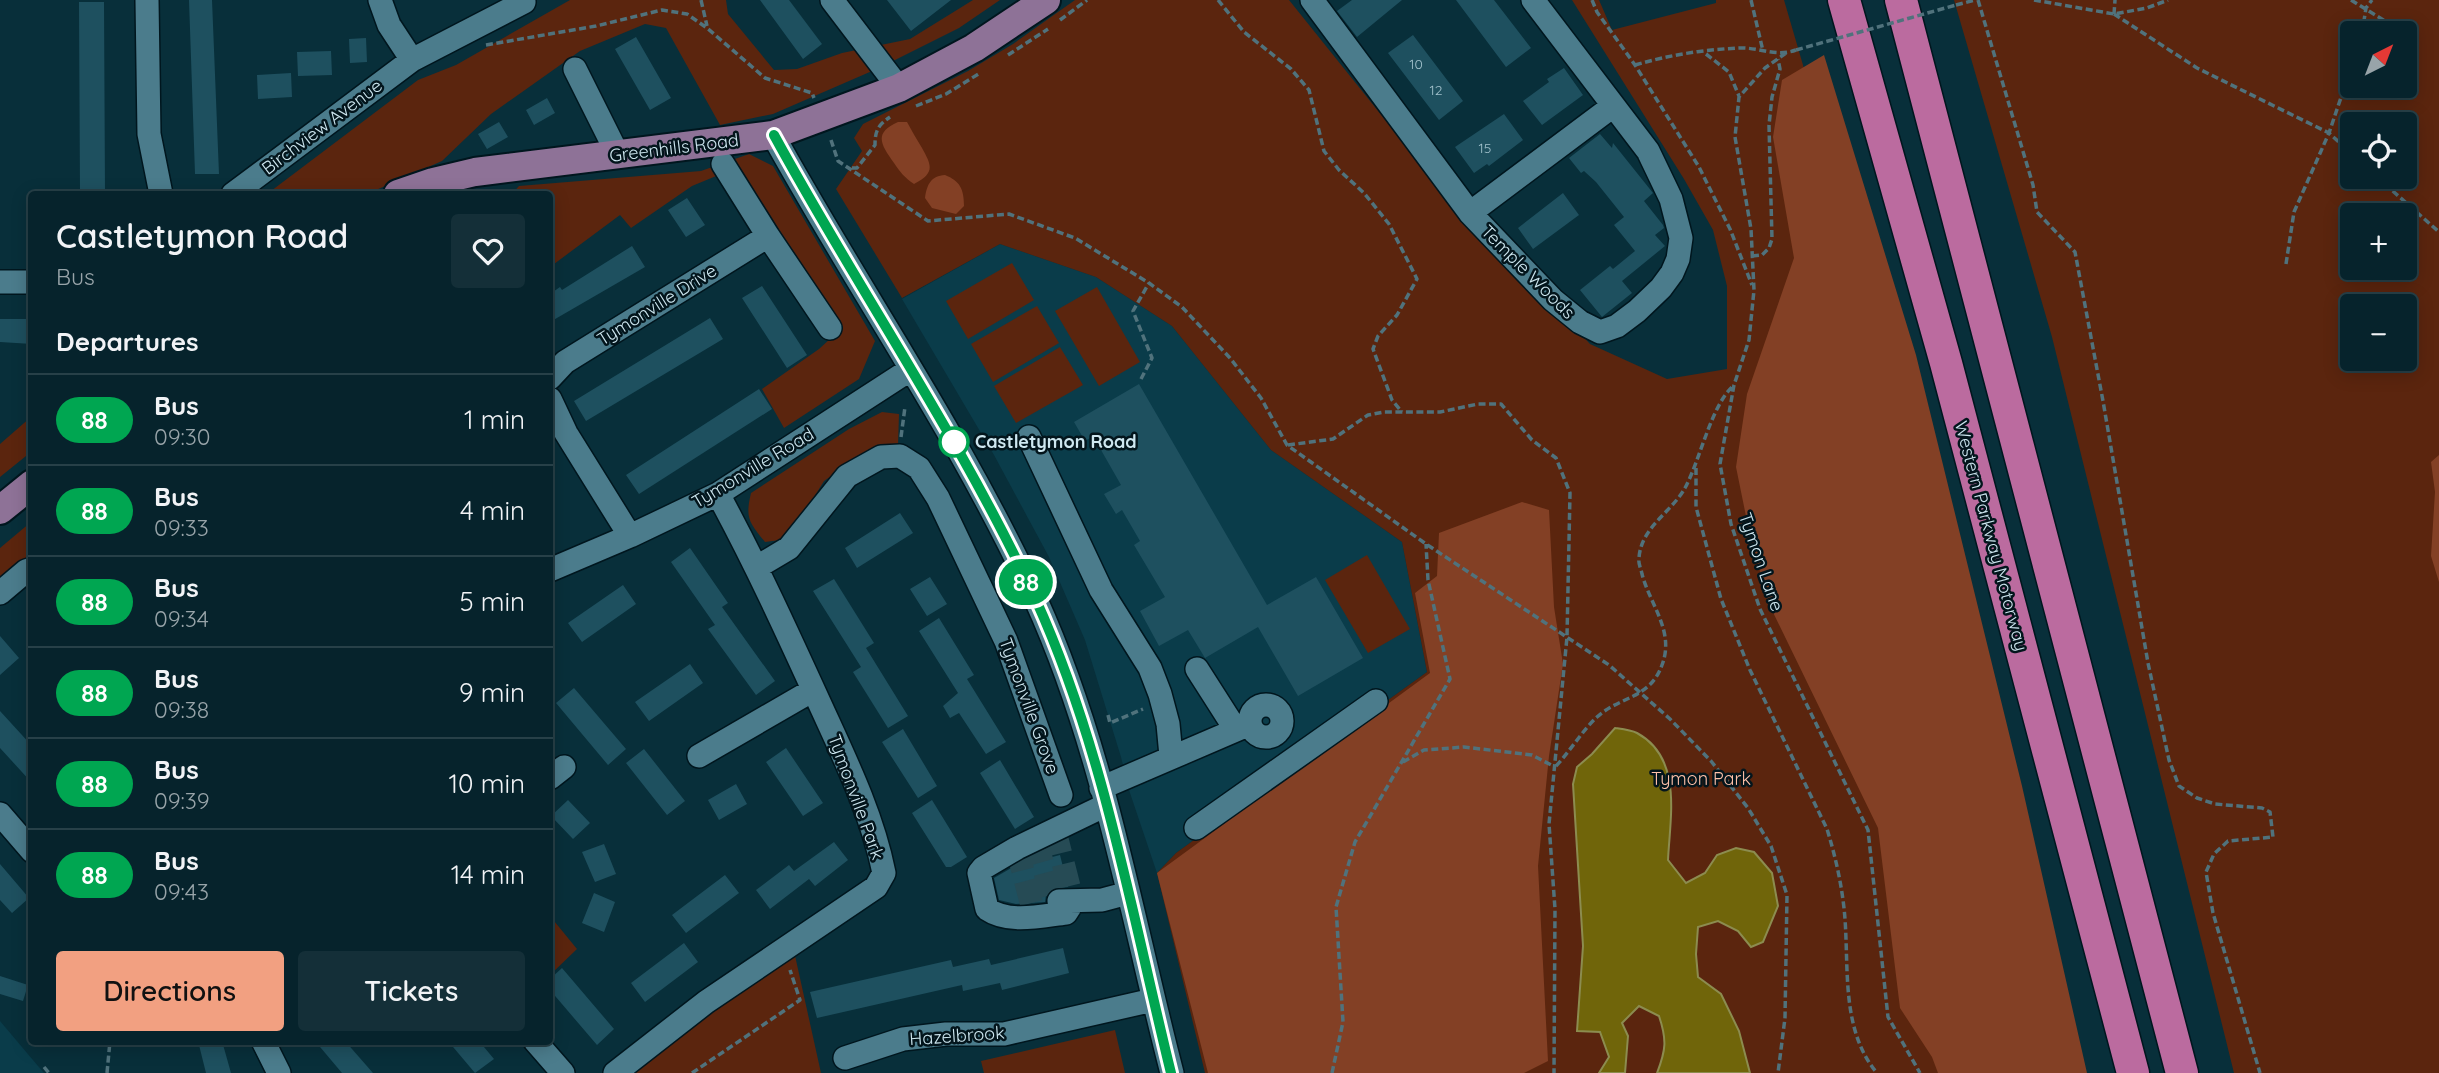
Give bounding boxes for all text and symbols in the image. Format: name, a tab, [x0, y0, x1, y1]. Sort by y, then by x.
north arrow	[2340, 21, 2417, 98]
map controls	[2340, 21, 2417, 371]
house number: 10	[1409, 55, 1423, 73]
street label: Birchview Avenue	[257, 74, 387, 179]
house number: 12	[1430, 81, 1443, 99]
button: locate	[2340, 112, 2417, 189]
street label: Greenhills Road	[608, 128, 740, 167]
house number: 15	[1479, 139, 1491, 157]
button: +	[2340, 203, 2417, 280]
button: heart	[451, 214, 525, 288]
text: Castletymon Road	[56, 215, 348, 256]
street label: Temple Woods	[1477, 220, 1580, 323]
street label: Tymonville Drive	[593, 259, 721, 351]
text: Bus	[56, 262, 95, 291]
button: −	[2340, 294, 2417, 371]
text: Departures	[56, 325, 199, 358]
text: Bus	[154, 389, 199, 422]
text: 1 min	[464, 403, 525, 436]
text: 88	[81, 405, 108, 435]
street label: Western Parkway Motorway	[1950, 418, 2033, 653]
text: 09:30	[154, 422, 211, 451]
street label: Tymonville Road	[688, 422, 818, 513]
marker: Castletymon Road	[939, 427, 969, 457]
place label: Castletymon Road	[975, 430, 1137, 453]
text: Bus	[154, 480, 199, 513]
text: 4 min	[460, 494, 525, 527]
text: 88	[81, 496, 108, 526]
street label: Tymon Lane	[1734, 509, 1789, 614]
text: 09:33	[154, 513, 209, 542]
line badge: 88	[995, 559, 1058, 605]
text: 88	[1013, 567, 1039, 597]
text: Bus	[154, 571, 199, 604]
text: 5 min	[459, 585, 525, 618]
text: 88	[81, 587, 108, 617]
text: 09:34	[154, 604, 209, 633]
street label: Tymonville Grove	[994, 635, 1065, 777]
text: Bus	[154, 662, 199, 695]
text: 9 min	[459, 676, 525, 709]
text: 88	[81, 678, 108, 708]
text: 09:38	[154, 695, 209, 724]
street label: Tymonville Park	[823, 731, 890, 863]
text: Bus	[154, 753, 199, 786]
text: 10 min	[449, 767, 525, 800]
park label: Tymon Park	[1651, 767, 1751, 790]
text: 88	[81, 769, 108, 799]
text: 09:39	[154, 786, 210, 815]
text: Bus	[154, 844, 199, 877]
text: 14 min	[451, 858, 525, 891]
text: 88	[81, 860, 108, 890]
text: 09:43	[154, 877, 209, 906]
button: Directions	[56, 951, 284, 1031]
button: Tickets	[298, 951, 525, 1031]
street label: Hazelbrook	[909, 1021, 1005, 1050]

